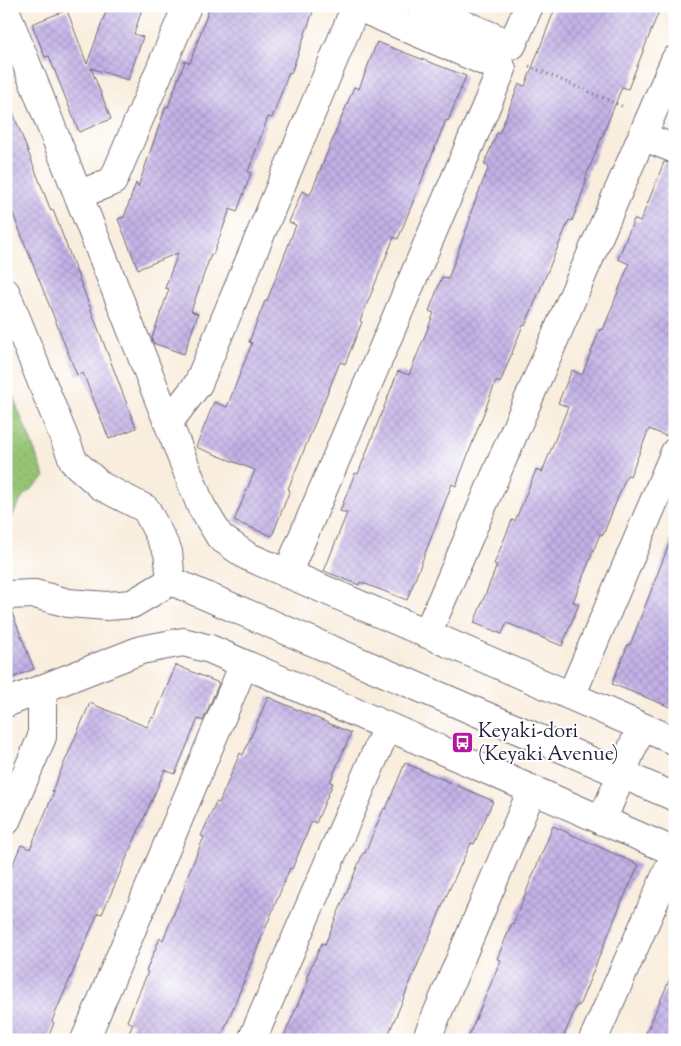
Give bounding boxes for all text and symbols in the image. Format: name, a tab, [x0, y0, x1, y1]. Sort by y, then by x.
place label: Keyaki-dori (Keyaki Avenue)	[478, 718, 619, 770]
bus stop icon: Keyaki-dori (Keyaki Avenue)	[450, 730, 474, 754]

